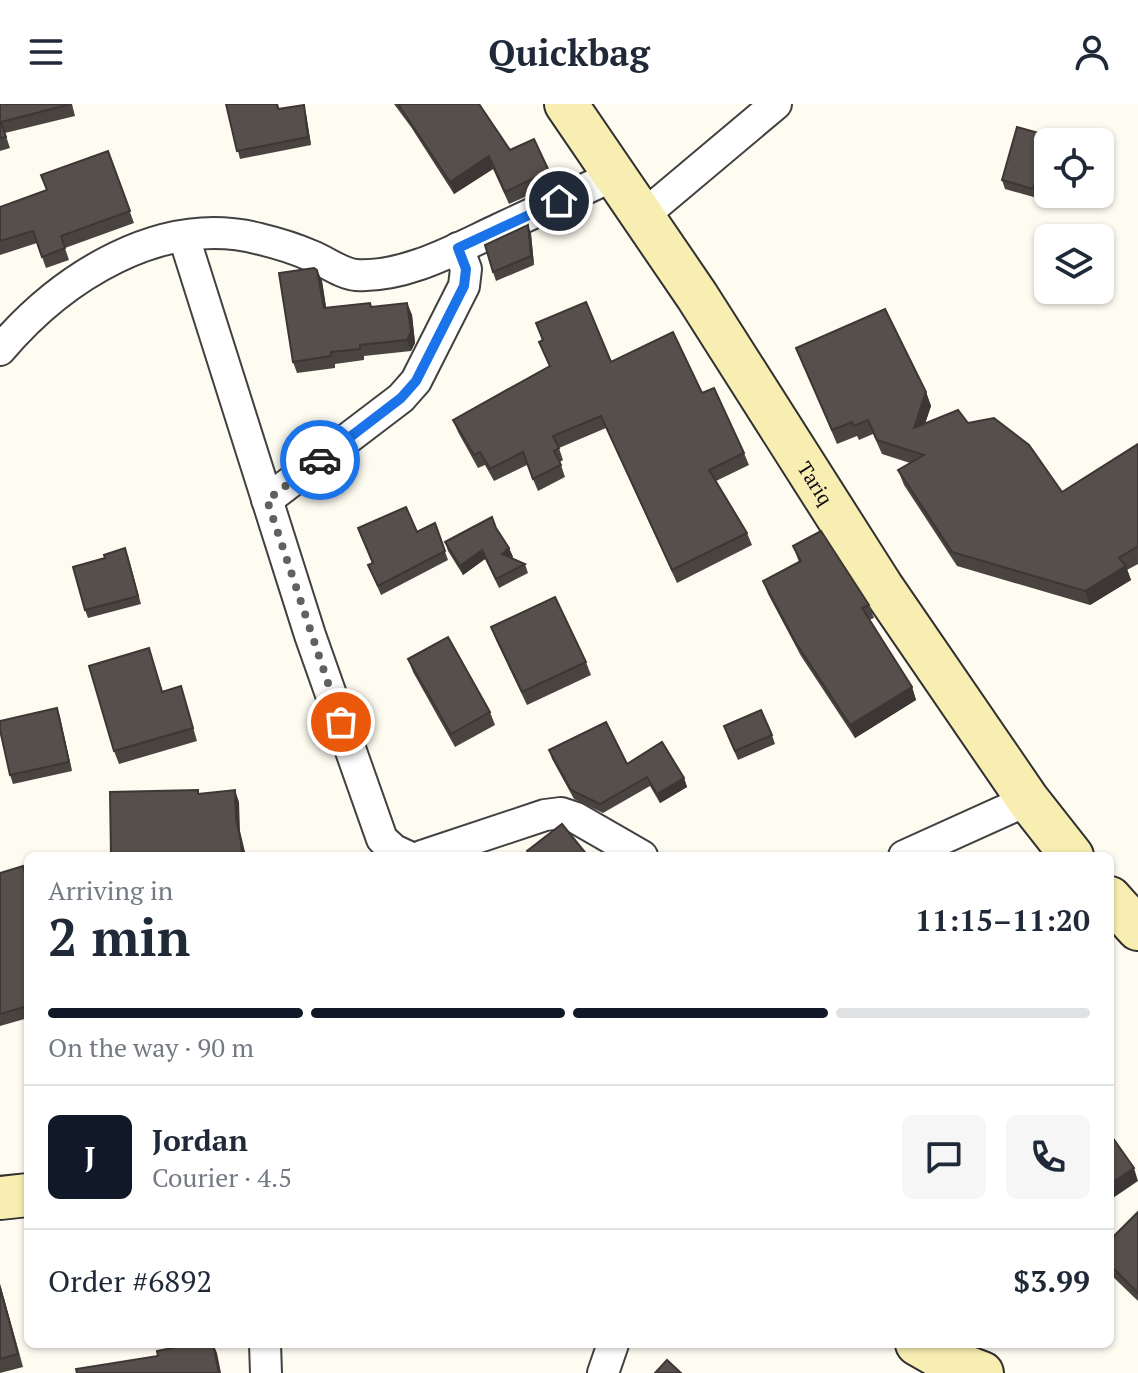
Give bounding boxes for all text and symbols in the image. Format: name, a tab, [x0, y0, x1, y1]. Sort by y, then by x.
text: Quickbag	[488, 29, 650, 76]
icon: menu	[24, 30, 68, 74]
icon: person	[1070, 30, 1114, 74]
map controls	[1034, 128, 1114, 304]
button: locate	[1034, 128, 1114, 208]
pin	[525, 167, 593, 235]
icon: home	[537, 179, 581, 223]
button: layers	[1034, 224, 1114, 304]
courier	[280, 420, 360, 500]
icon: car	[298, 438, 342, 482]
street label: Tariq	[792, 456, 840, 510]
pin	[307, 688, 375, 756]
icon: bag	[319, 700, 363, 744]
text: Arriving in	[48, 873, 173, 907]
text: 11:15–11:20	[915, 900, 1090, 940]
text: 2 min	[48, 902, 190, 971]
text: On the way · 90 m	[48, 1030, 254, 1064]
button: chat	[902, 1115, 986, 1199]
button: phone	[1006, 1115, 1090, 1199]
text: Jordan	[152, 1120, 248, 1160]
text: J	[85, 1137, 95, 1177]
text: Courier · 4.5	[152, 1160, 292, 1194]
text: Order #6892	[48, 1261, 212, 1301]
text: $3.99	[1013, 1261, 1090, 1301]

